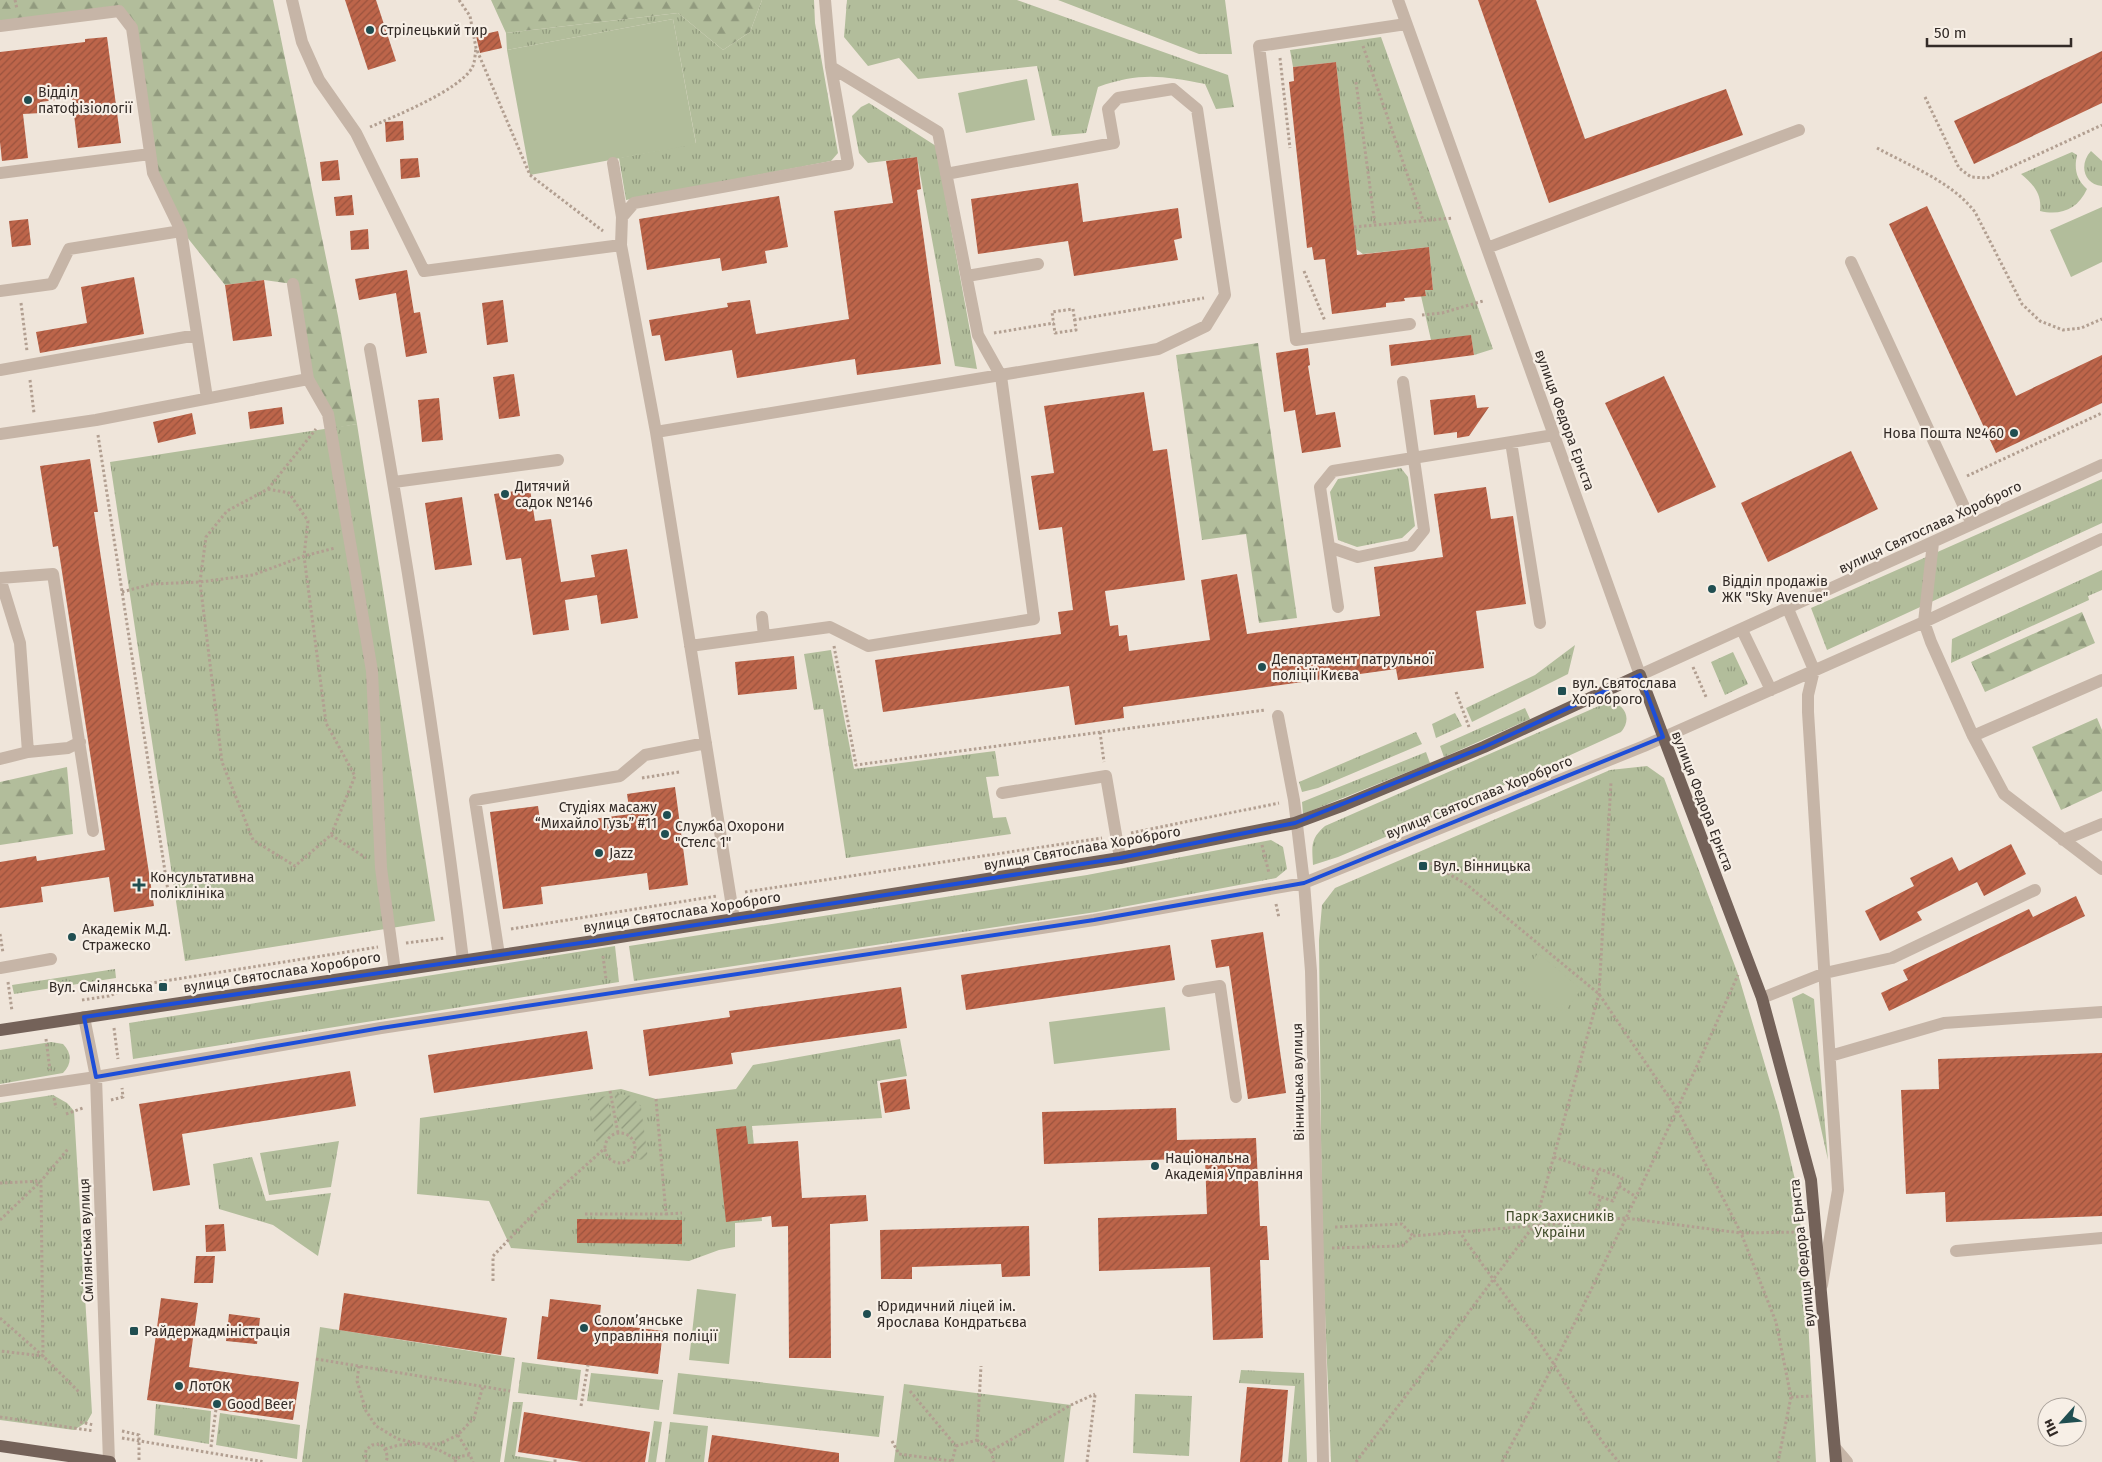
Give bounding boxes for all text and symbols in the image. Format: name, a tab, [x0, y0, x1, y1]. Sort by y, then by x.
scale bar	[1927, 15, 2071, 47]
place label: Стрілецький тир	[380, 22, 488, 39]
marker: Стрілецький тир	[364, 24, 376, 36]
text: 50 m	[1934, 24, 1967, 42]
place label: Відділ патофізіології	[38, 84, 133, 117]
marker: Відділ патофізіології	[22, 94, 34, 106]
street label: вулиця Федора Ернста	[1531, 347, 1598, 493]
place label: Нова Пошта №460	[1883, 425, 2004, 442]
marker: Нова Пошта №460	[2008, 427, 2020, 439]
place label: Дитячий садок №146	[514, 478, 593, 511]
street label: вулиця Святослава Хороброго	[1836, 478, 2024, 577]
marker: Дитячий садок №146	[499, 488, 511, 500]
place label: Відділ продажів ЖК "Sky Avenue"	[1722, 573, 1828, 606]
marker: Відділ продажів ЖК "Sky Avenue"	[1706, 583, 1718, 595]
place label: Департамент патрульної поліції Києва	[1271, 651, 1434, 684]
marker: Департамент патрульної поліції Києва	[1256, 661, 1268, 673]
place label: вул. Святослава Хороброго	[1572, 675, 1677, 708]
marker: вул. Святослава Хороброго	[1556, 685, 1568, 697]
street label: вулиця Федора Ернста	[1668, 729, 1737, 874]
street label: вулиця Святослава Хороброго	[1383, 752, 1575, 843]
place label: Студіях масажу “Михайло Гузь” #11	[535, 799, 657, 832]
marker: Студіях масажу “Михайло Гузь” #11	[661, 809, 673, 821]
place label: Служба Охорони "Стелс 1"	[675, 818, 785, 851]
street label: вулиця Святослава Хороброго	[982, 823, 1182, 874]
marker: Служба Охорони "Стелс 1"	[659, 828, 671, 840]
place label: Jazz	[609, 845, 633, 862]
marker: Jazz	[593, 847, 605, 859]
place label: Вул. Вінницька	[1433, 858, 1531, 875]
marker: Вул. Вінницька	[1417, 860, 1429, 872]
place label: Консультативна поліклініка	[150, 869, 254, 902]
marker: Консультативна поліклініка	[132, 878, 146, 892]
street label: вулиця Святослава Хороброго	[582, 888, 782, 937]
place label: Академік М.Д. Стражеско	[82, 921, 171, 954]
marker: Академік М.Д. Стражеско	[66, 931, 78, 943]
street label: вулиця Святослава Хороброго	[182, 948, 382, 997]
place label: Вул. Смілянська	[49, 979, 153, 996]
marker: Вул. Смілянська	[157, 981, 169, 993]
street label: Вінницька вулиця	[1289, 1023, 1308, 1141]
place label: Національна Академія Управління	[1165, 1150, 1303, 1183]
marker: Національна Академія Управління	[1149, 1160, 1161, 1172]
street label: Смілянська вулиця	[76, 1178, 97, 1302]
street label: вулиця Федора Ернста	[1786, 1178, 1819, 1328]
park label: Парк Захисників України	[1506, 1208, 1615, 1241]
place label: Юридичний ліцей ім. Ярослава Кондратьєва	[877, 1298, 1027, 1331]
marker: Юридичний ліцей ім. Ярослава Кондратьєва	[861, 1308, 873, 1320]
place label: Соломʼянське управління поліції	[594, 1312, 718, 1345]
marker: Соломʼянське управління поліції	[578, 1322, 590, 1334]
place label: Райдержадміністрація	[144, 1323, 291, 1340]
marker: Райдержадміністрація	[128, 1325, 140, 1337]
place label: ЛотОК	[189, 1378, 231, 1395]
marker: ЛотОК	[173, 1380, 185, 1392]
place label: Good Beer	[227, 1396, 294, 1413]
north arrow	[2037, 1397, 2087, 1447]
marker: Good Beer	[211, 1398, 223, 1410]
text: Пн	[2039, 1416, 2062, 1439]

